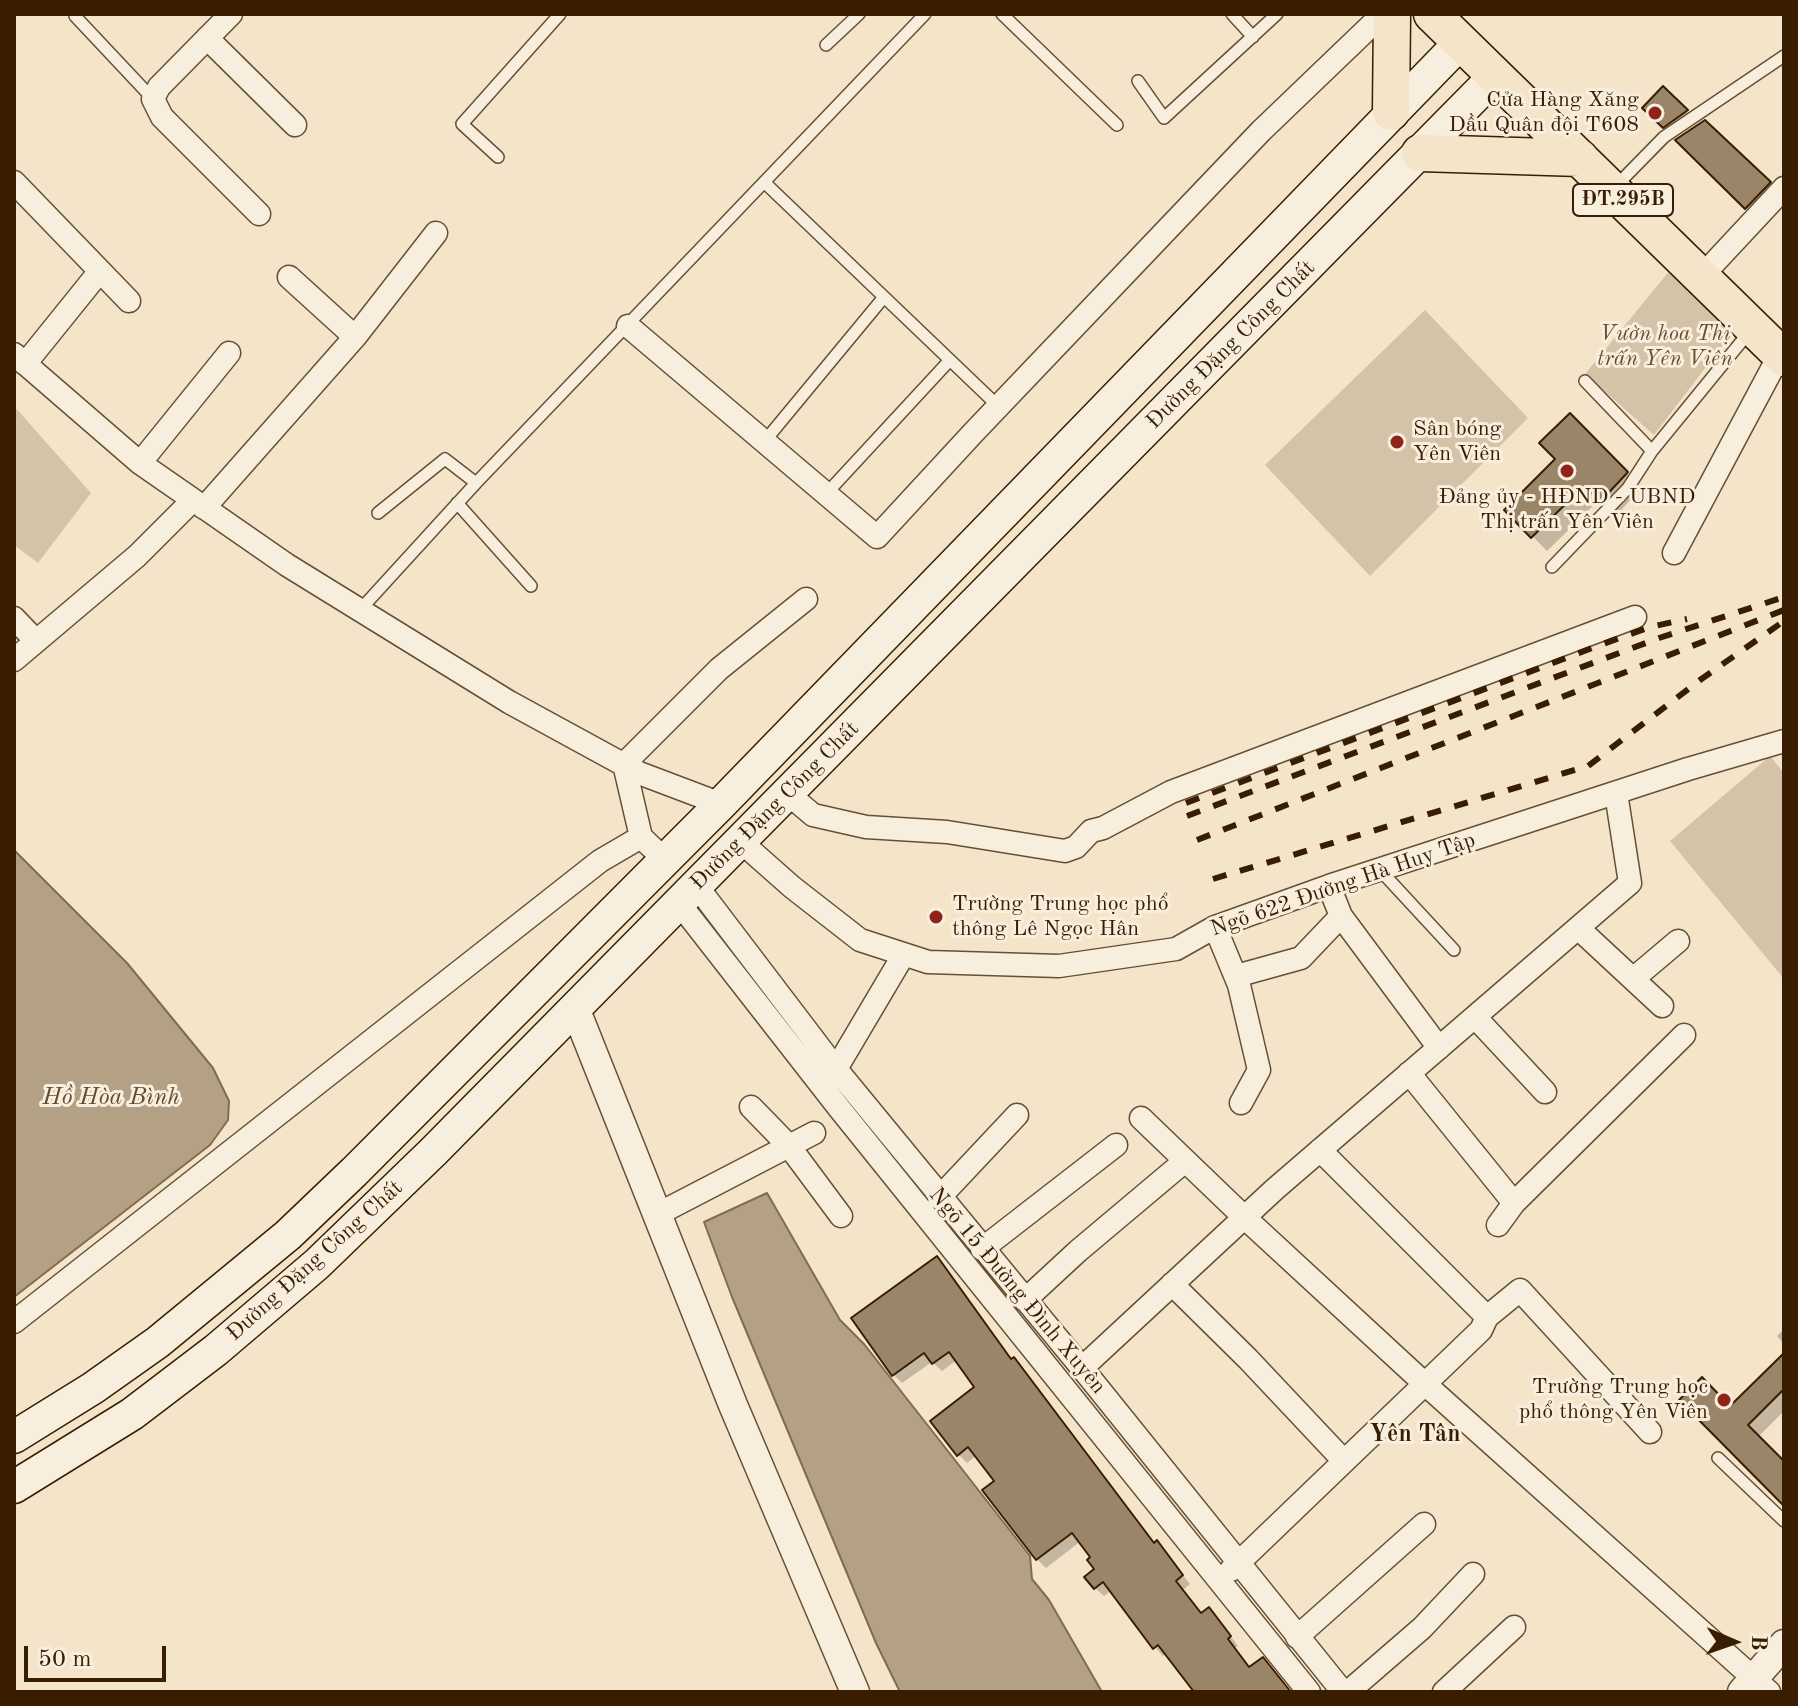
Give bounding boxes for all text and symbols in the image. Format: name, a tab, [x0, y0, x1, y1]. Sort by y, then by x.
place label: Cửa Hàng Xăng Dầu Quân đội T608	[1449, 87, 1639, 138]
marker: Cửa Hàng Xăng Dầu Quân đội T608	[1646, 104, 1664, 122]
road number: ĐT.295B	[1573, 184, 1673, 216]
street label: Đường Đặng Công Chất	[1141, 255, 1321, 435]
park label: Vườn hoa Thị trấn Yên Viên	[1597, 321, 1733, 372]
place label: Sân bóng Yên Viên	[1413, 416, 1501, 468]
marker: Sân bóng Yên Viên	[1388, 433, 1406, 451]
marker: Đảng ủy - HĐND - UBND Thị trấn Yên Viên	[1558, 462, 1576, 480]
place label: Đảng ủy - HĐND - UBND Thị trấn Yên Viên	[1439, 484, 1695, 536]
street label: Đường Đặng Công Chất	[685, 716, 865, 896]
street label: Ngõ 622 Đường Hà Huy Tập	[1207, 827, 1479, 943]
place label: Trường Trung học phổ thông Lê Ngọc Hân	[952, 891, 1169, 942]
marker: Trường Trung học phổ thông Lê Ngọc Hân	[927, 908, 945, 926]
water label: Hồ Hòa Bình	[42, 1084, 180, 1112]
street label: Đường Đặng Công Chất	[221, 1175, 409, 1347]
street label: Ngõ 15 Đường Đình Xuyên	[923, 1182, 1111, 1400]
place label: Trường Trung học phổ thông Yên Viên	[1519, 1374, 1708, 1426]
marker: Trường Trung học phổ thông Yên Viên	[1715, 1391, 1733, 1409]
district label: Yên Tân	[1369, 1421, 1461, 1449]
north arrow	[1694, 1602, 1774, 1682]
scale bar	[28, 1630, 170, 1680]
text: B	[1747, 1635, 1769, 1651]
text: 50 m	[38, 1648, 92, 1672]

